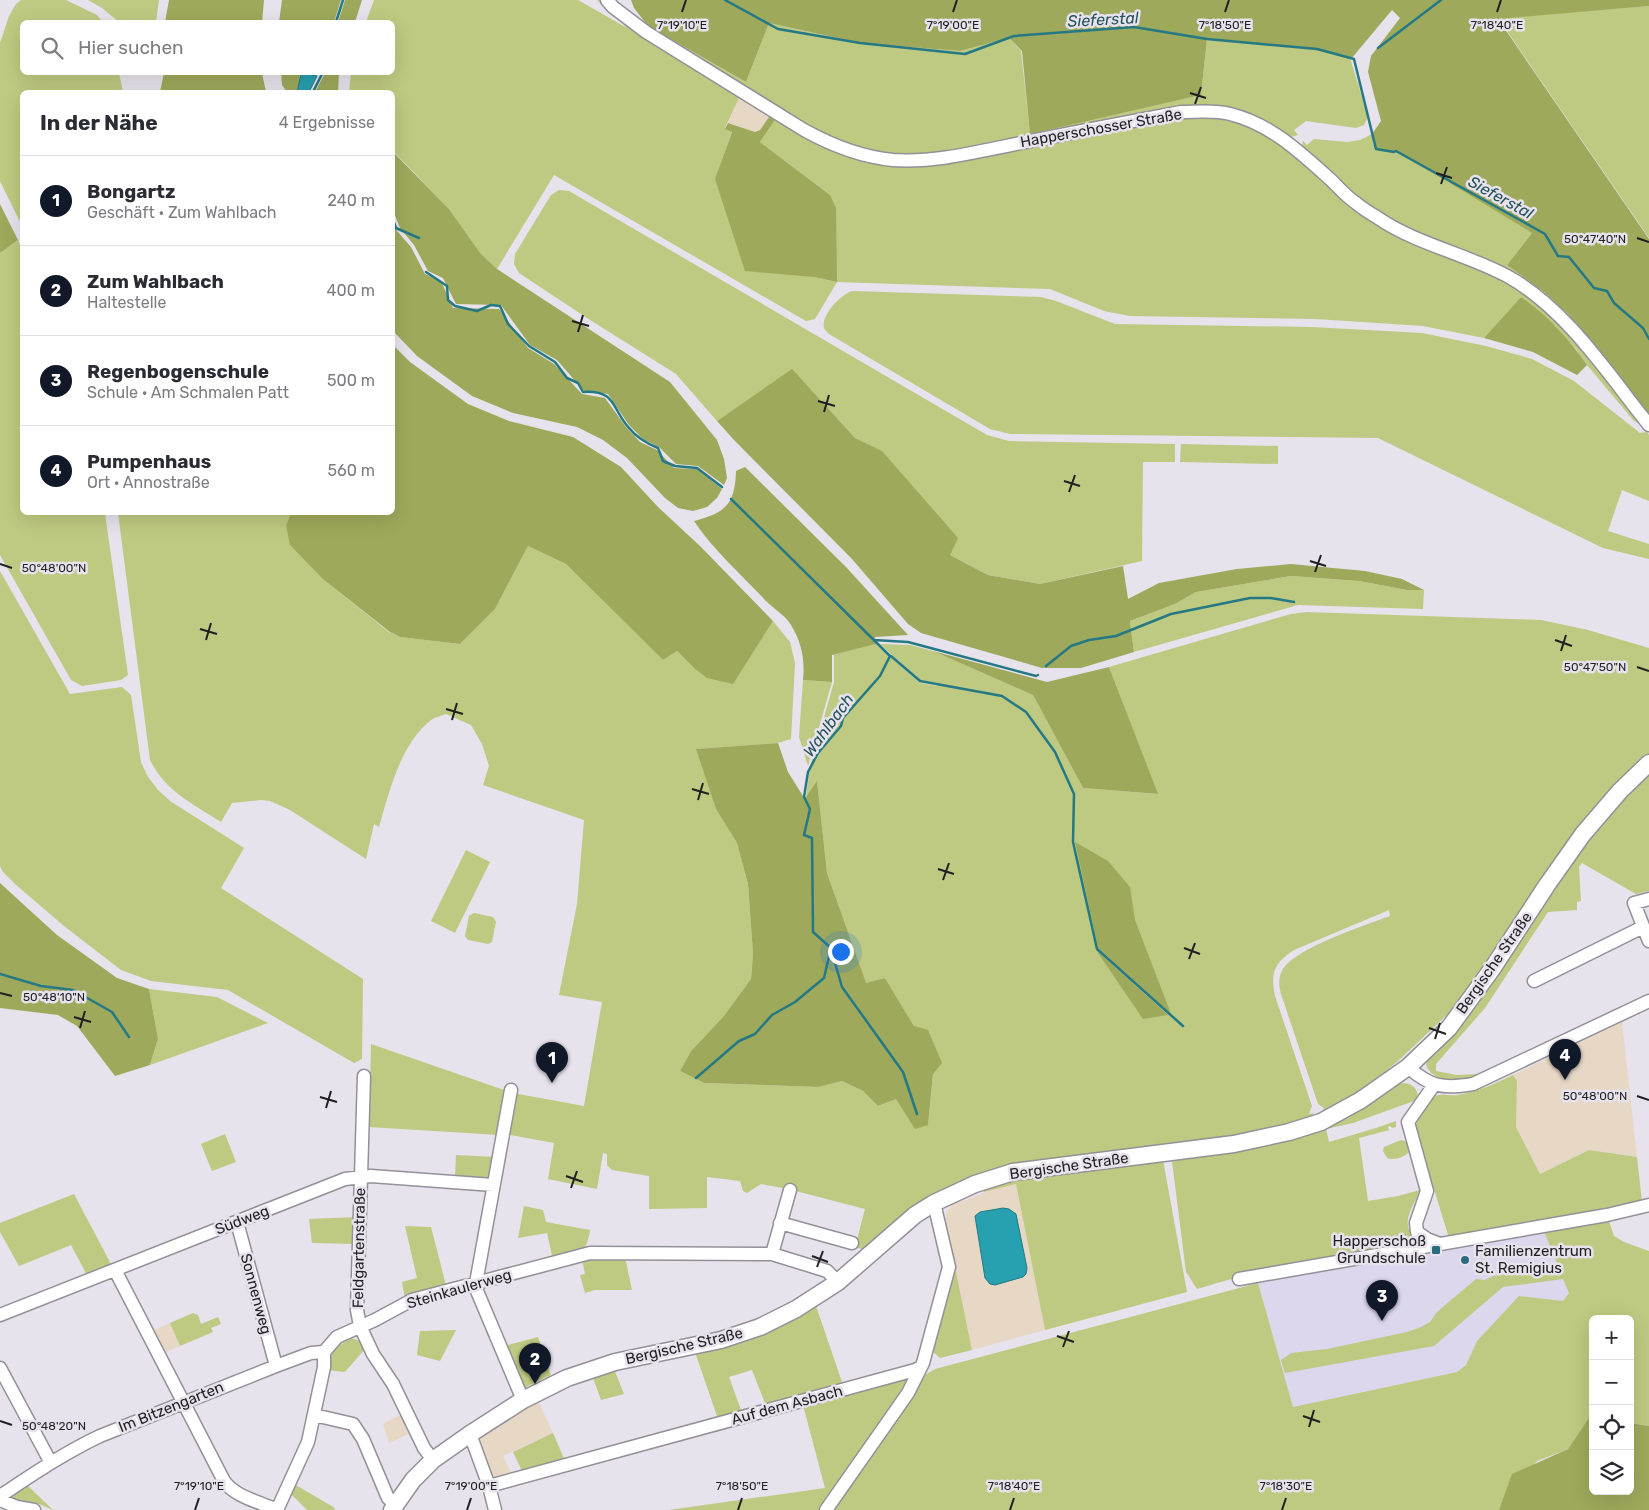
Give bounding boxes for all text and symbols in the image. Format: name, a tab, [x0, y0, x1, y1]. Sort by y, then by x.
water label: Sieferstal	[1067, 8, 1140, 31]
text: 7°19'10"E	[657, 18, 707, 32]
text: 7°19'00"E	[927, 18, 979, 32]
text: 7°18'50"E	[1199, 18, 1251, 32]
text: 7°18'40"E	[1471, 18, 1523, 32]
search box	[20, 20, 395, 75]
icon: search	[38, 34, 66, 62]
text: Hier suchen	[78, 36, 184, 59]
street label: Happerschosser Straße	[1019, 105, 1183, 151]
text: In der Nähe	[40, 110, 158, 135]
text: 4 Ergebnisse	[279, 113, 375, 132]
water label: Sieferstal	[1465, 172, 1537, 224]
text: Bongartz	[87, 180, 175, 203]
text: 1	[52, 191, 60, 210]
text: 240 m	[328, 191, 375, 210]
text: Geschäft · Zum Wahlbach	[87, 203, 277, 222]
text: 50°47'40"N	[1564, 232, 1626, 246]
text: Zum Wahlbach	[87, 270, 224, 293]
text: 2	[51, 281, 61, 300]
text: 400 m	[327, 281, 375, 300]
text: Haltestelle	[87, 293, 166, 312]
text: Regenbogenschule	[87, 360, 269, 383]
text: 3	[51, 371, 61, 390]
text: 500 m	[327, 371, 375, 390]
text: Schule · Am Schmalen Patt	[87, 383, 289, 402]
text: Pumpenhaus	[87, 450, 211, 473]
text: 4	[51, 461, 61, 480]
text: 560 m	[328, 461, 375, 480]
text: Ort · Annostraße	[87, 473, 210, 492]
text: 50°48'00"N	[22, 561, 86, 575]
text: 50°47'50"N	[1564, 660, 1626, 674]
water label: Wahlbach	[799, 690, 858, 760]
street label: Bergische Straße	[1452, 909, 1536, 1017]
your location	[828, 939, 854, 965]
text: 50°48'10"N	[23, 990, 85, 1004]
pin: 4	[1549, 1039, 1581, 1080]
pin: 1	[536, 1042, 568, 1083]
text: 50°48'00"N	[1563, 1089, 1627, 1103]
street label: Bergische Straße	[1008, 1149, 1130, 1183]
street label: Feldgartenstraße	[349, 1188, 369, 1308]
street label: Südweg	[212, 1201, 272, 1239]
place label: Happerschoß Grundschule	[1333, 1232, 1426, 1267]
place label: Familienzentrum St. Remigius	[1475, 1242, 1592, 1277]
marker: Happerschoß Grundschule	[1430, 1244, 1442, 1256]
street label: Sonnenweg	[237, 1252, 275, 1336]
marker: Familienzentrum St. Remigius	[1459, 1254, 1471, 1266]
street label: Steinkaulerweg	[405, 1265, 513, 1313]
pin: 3	[1366, 1280, 1398, 1321]
map controls	[1589, 1315, 1634, 1495]
button: +	[1589, 1315, 1634, 1360]
street label: Bergische Straße	[624, 1324, 744, 1368]
pin: 2	[519, 1343, 551, 1384]
button: −	[1589, 1360, 1634, 1405]
street label: Im Bitzengarten	[116, 1378, 226, 1436]
street label: Auf dem Asbach	[729, 1382, 845, 1428]
button: locate	[1589, 1405, 1634, 1450]
text: 50°48'20"N	[22, 1419, 86, 1433]
button: layers	[1589, 1450, 1634, 1495]
text: 7°19'10"E	[174, 1479, 224, 1493]
text: 7°19'00"E	[445, 1479, 497, 1493]
text: 7°18'50"E	[716, 1479, 768, 1493]
text: 7°18'40"E	[988, 1479, 1040, 1493]
text: 7°18'30"E	[1260, 1479, 1312, 1493]

